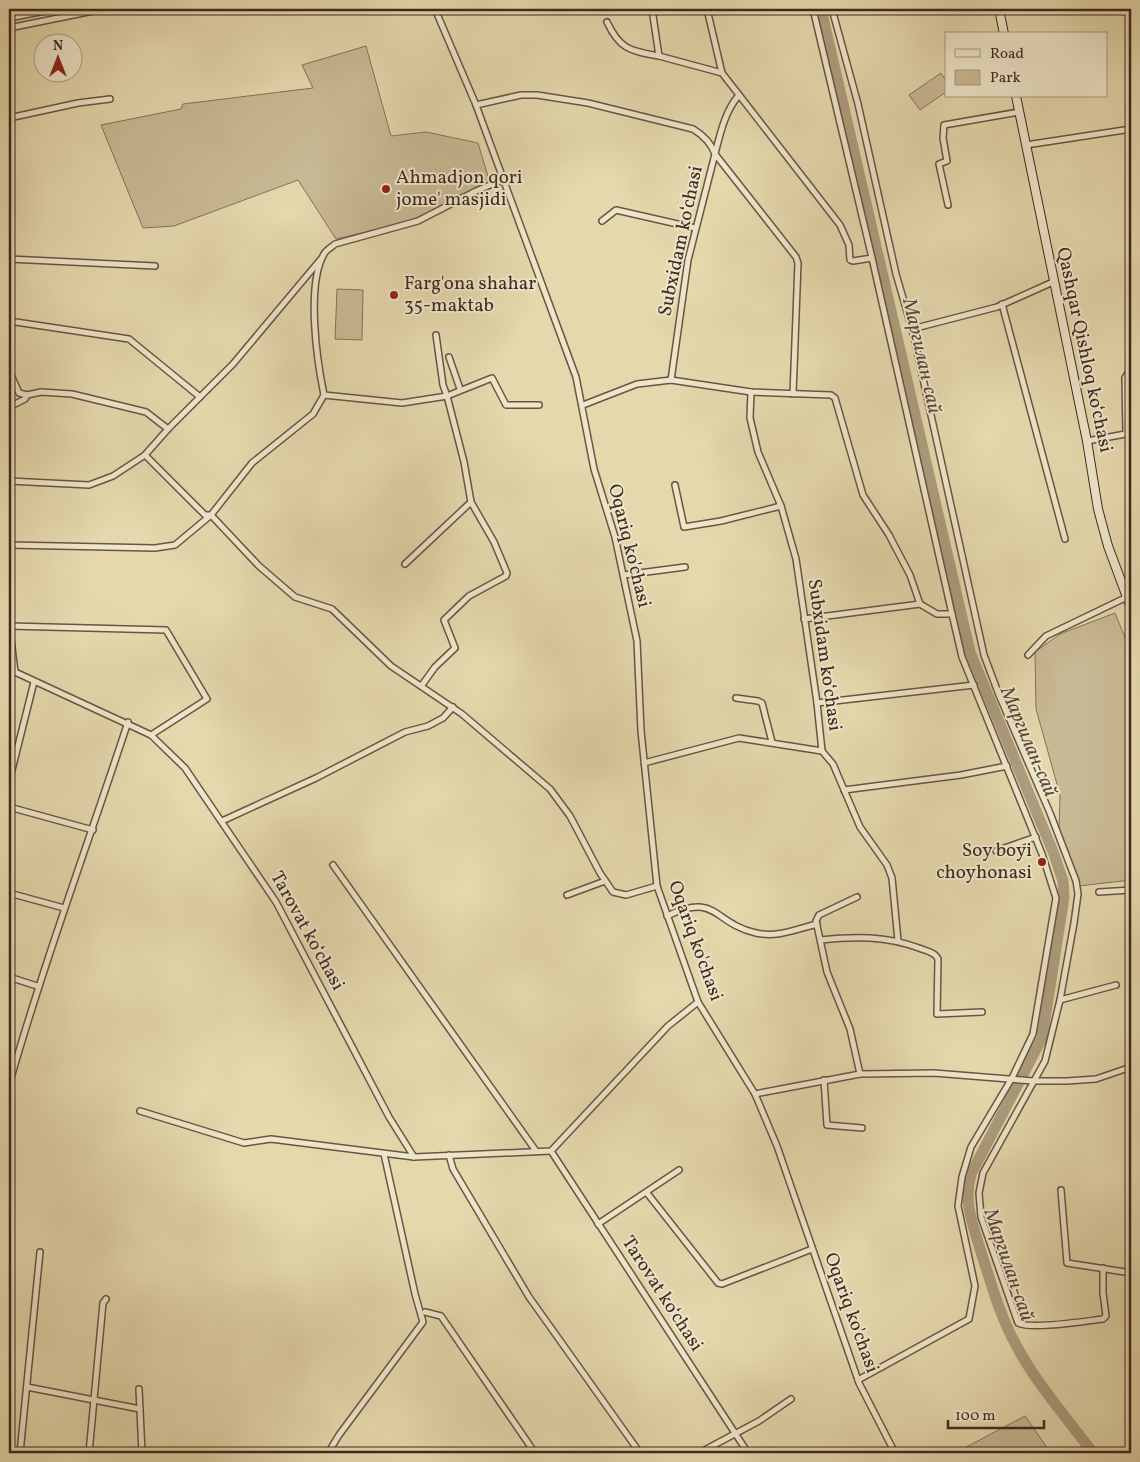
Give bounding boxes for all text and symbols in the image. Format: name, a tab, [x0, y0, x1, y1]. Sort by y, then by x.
north arrow	[32, 32, 82, 82]
legend	[945, 32, 1108, 98]
text: N	[53, 37, 63, 56]
text: Road	[990, 44, 1024, 65]
text: Park	[990, 68, 1021, 89]
street label: Subxidam koʻchasi	[652, 163, 710, 319]
place label: Ahmadjon qori jome' masjidi	[396, 165, 523, 213]
marker: Ahmadjon qori jome' masjidi	[380, 183, 392, 195]
street label: Qashqar Qishloq koʻchasi	[1050, 245, 1119, 455]
place label: Farg'ona shahar 35-maktab	[404, 271, 536, 319]
marker: Farg'ona shahar 35-maktab	[388, 289, 400, 301]
water label: Маргилан-сай	[894, 295, 948, 416]
street label: Oqariq ko'chasi	[601, 481, 657, 611]
street label: Subxidam koʻchasi	[800, 577, 848, 733]
water label: Маргилан-сай	[992, 682, 1064, 801]
place label: Soy boyi choyhonasi	[936, 838, 1032, 886]
marker: Soy boyi choyhonasi	[1036, 856, 1048, 868]
street label: Tarovat koʻchasi	[263, 867, 351, 996]
street label: Oqariq ko'chasi	[661, 877, 729, 1005]
water label: Маргилан-сай	[975, 1204, 1040, 1325]
street label: Tarovat koʻchasi	[615, 1231, 709, 1357]
street label: Oqariq ko'chasi	[817, 1249, 885, 1377]
scale bar	[948, 1397, 1044, 1429]
text: 100 m	[955, 1406, 995, 1427]

